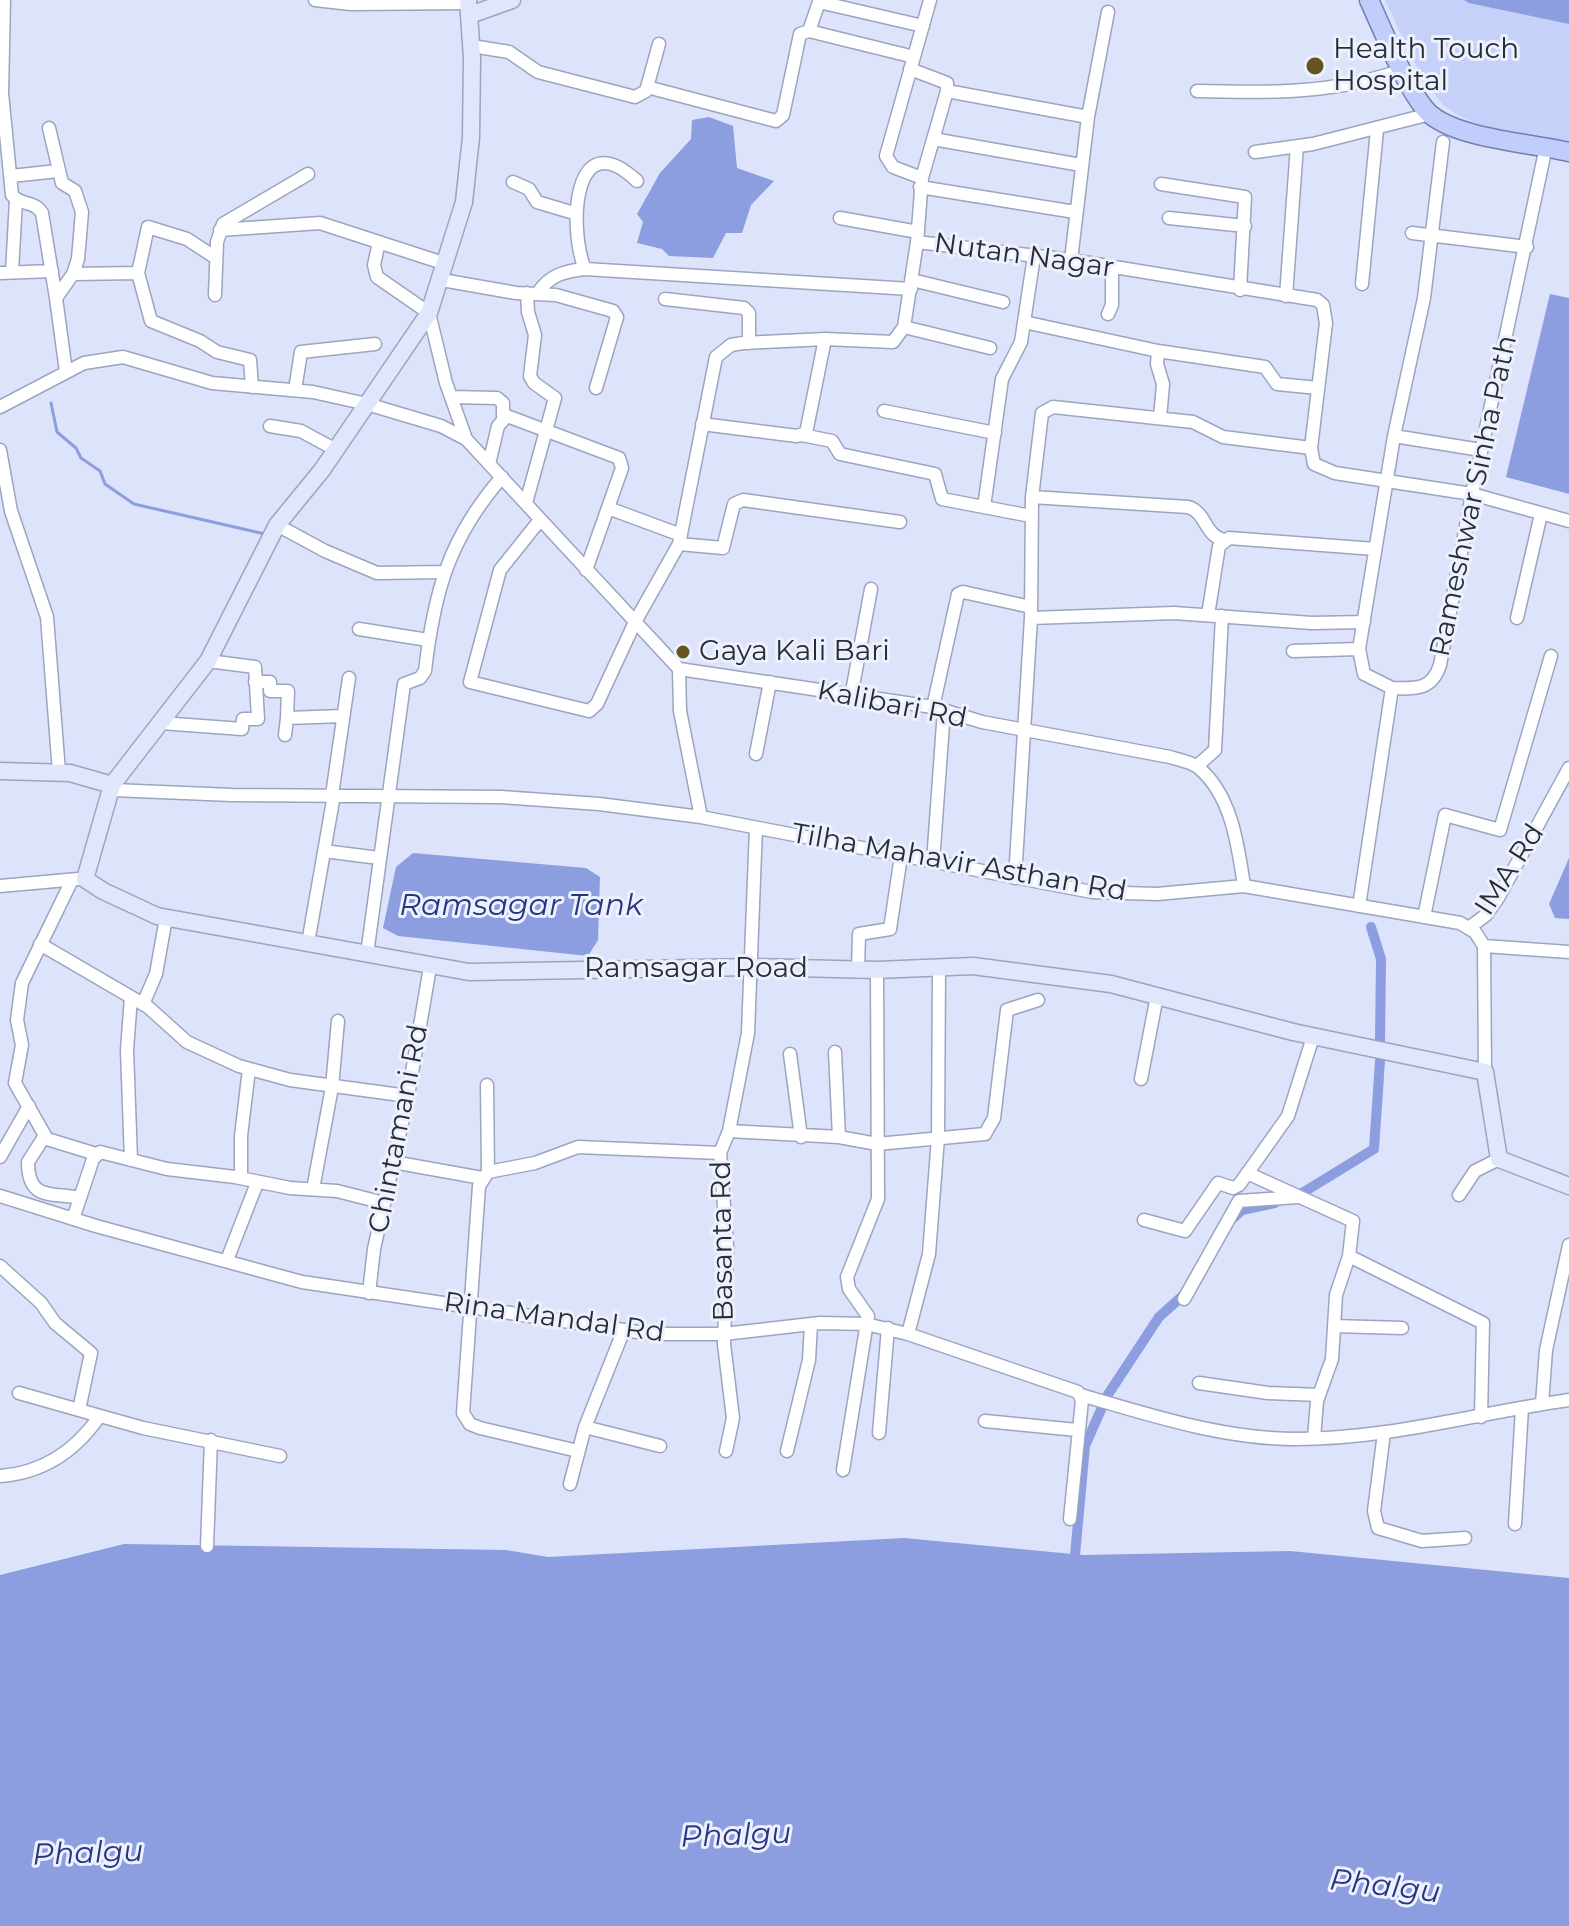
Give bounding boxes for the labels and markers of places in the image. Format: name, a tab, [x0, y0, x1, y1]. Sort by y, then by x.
place label: Health Touch Hospital	[1333, 33, 1519, 99]
marker: Health Touch Hospital	[1304, 55, 1326, 77]
place label: Gaya Kali Bari	[699, 635, 890, 669]
marker: Gaya Kali Bari	[674, 643, 692, 661]

